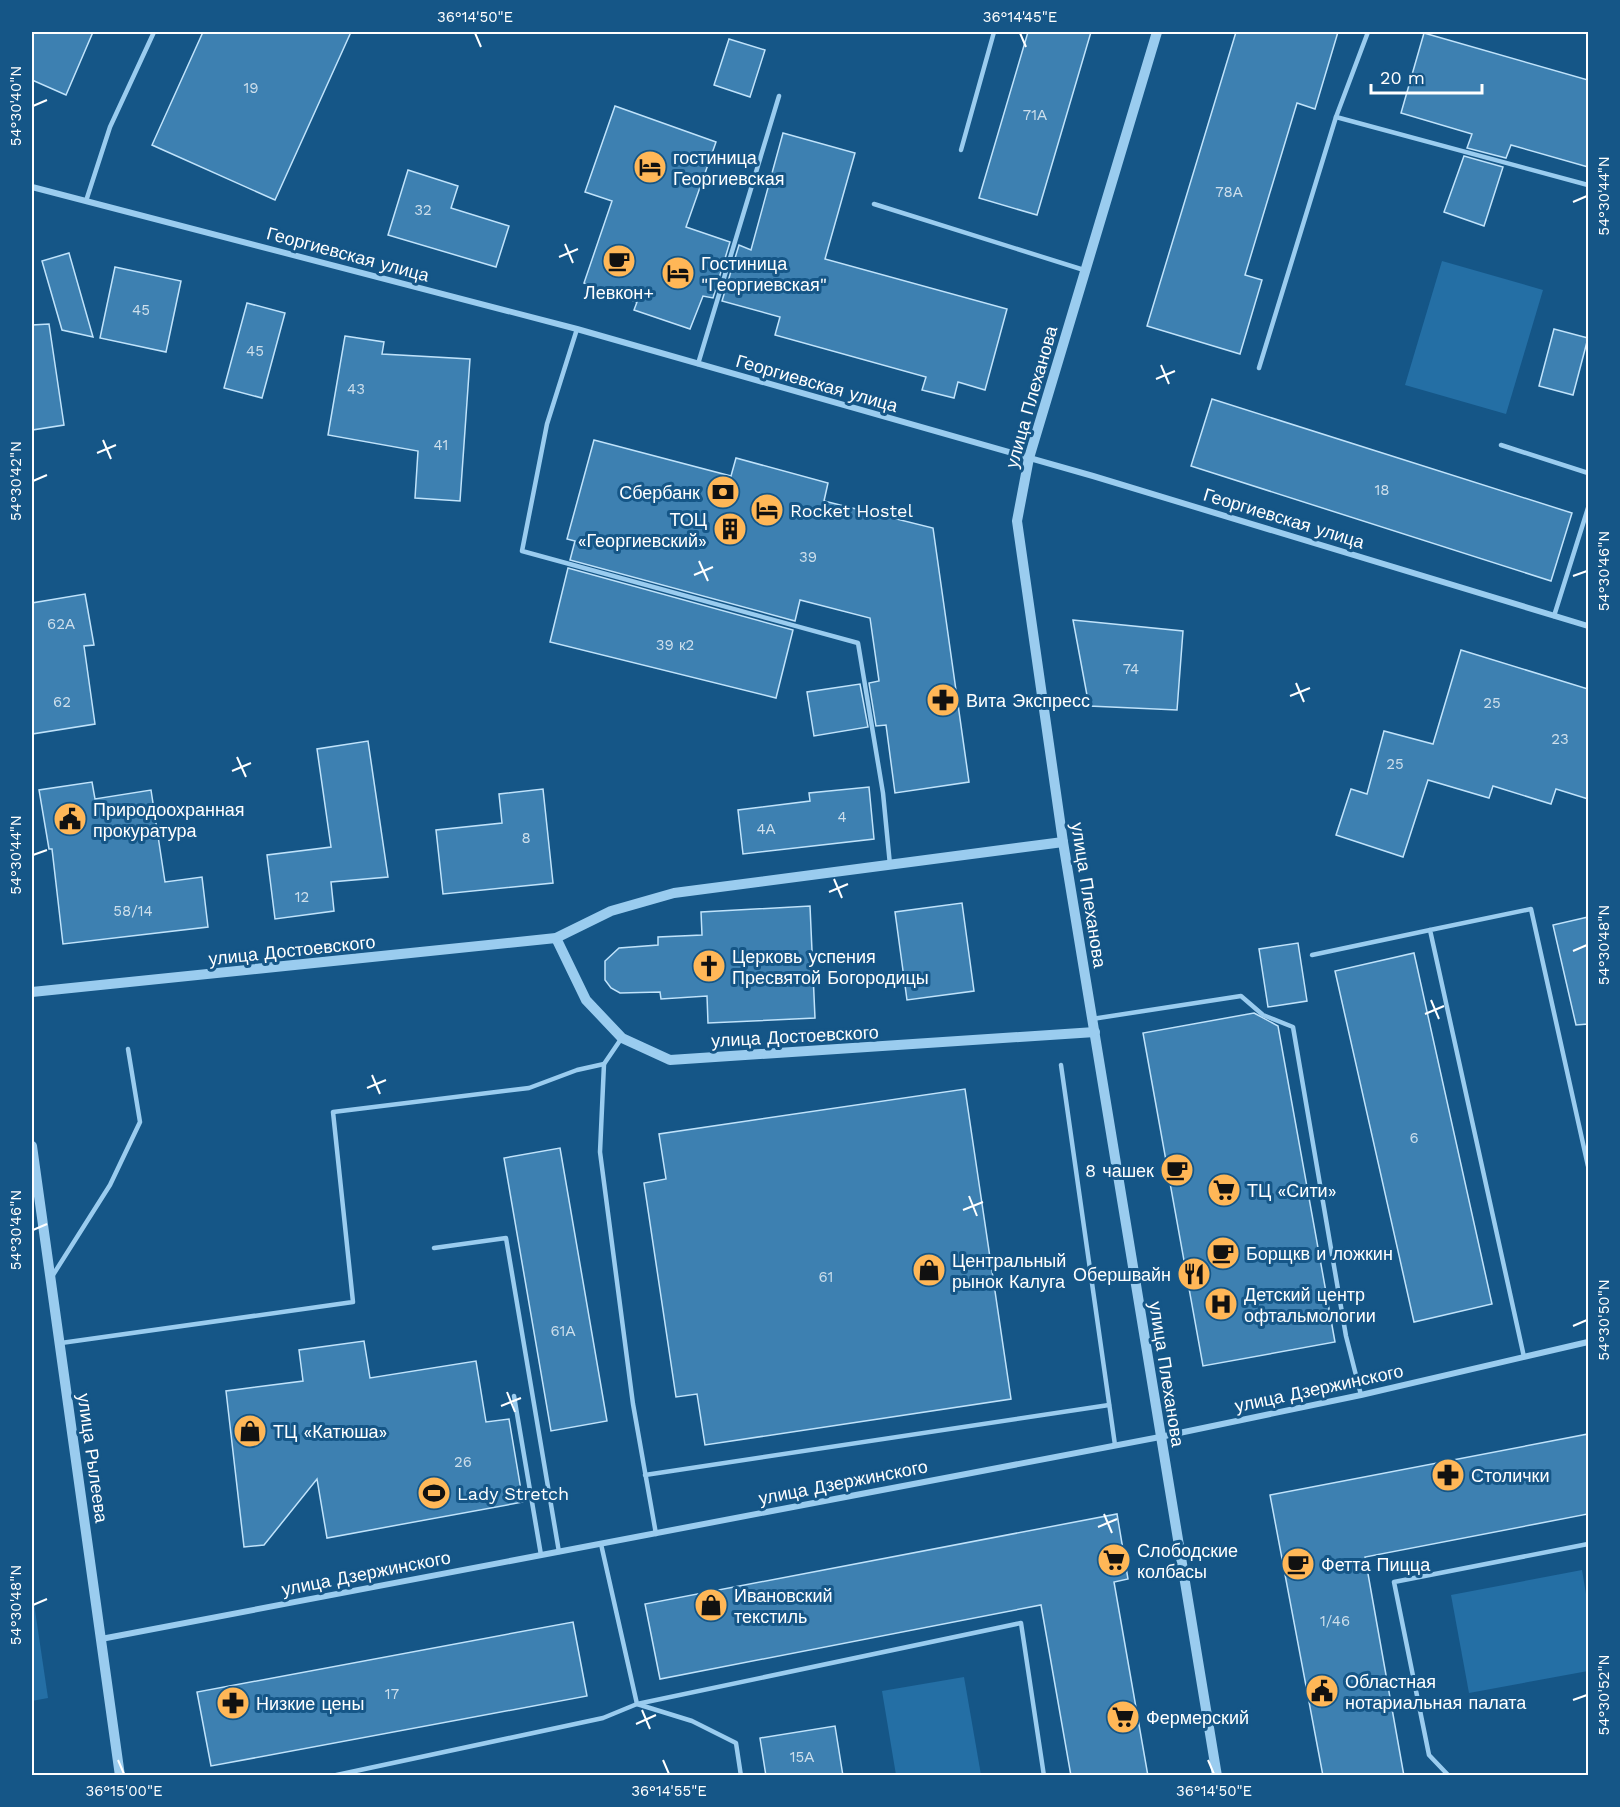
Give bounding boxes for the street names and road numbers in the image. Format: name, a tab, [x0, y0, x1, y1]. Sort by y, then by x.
street label: Георгиевская улица	[265, 222, 432, 286]
street label: улица Плеханова	[1001, 323, 1062, 470]
street label: Георгиевская улица	[734, 350, 901, 416]
street label: Георгиевская улица	[1201, 484, 1368, 553]
street label: улица Плеханова	[1067, 821, 1111, 970]
street label: улица Достоевского	[208, 931, 376, 969]
street label: улица Достоевского	[711, 1021, 879, 1051]
street label: улица Плеханова	[1145, 1300, 1189, 1449]
street label: улица Дзержинского	[1233, 1360, 1405, 1416]
street label: улица Рылеева	[74, 1392, 113, 1525]
street label: улица Дзержинского	[757, 1455, 929, 1509]
street label: улица Дзержинского	[280, 1546, 452, 1600]

